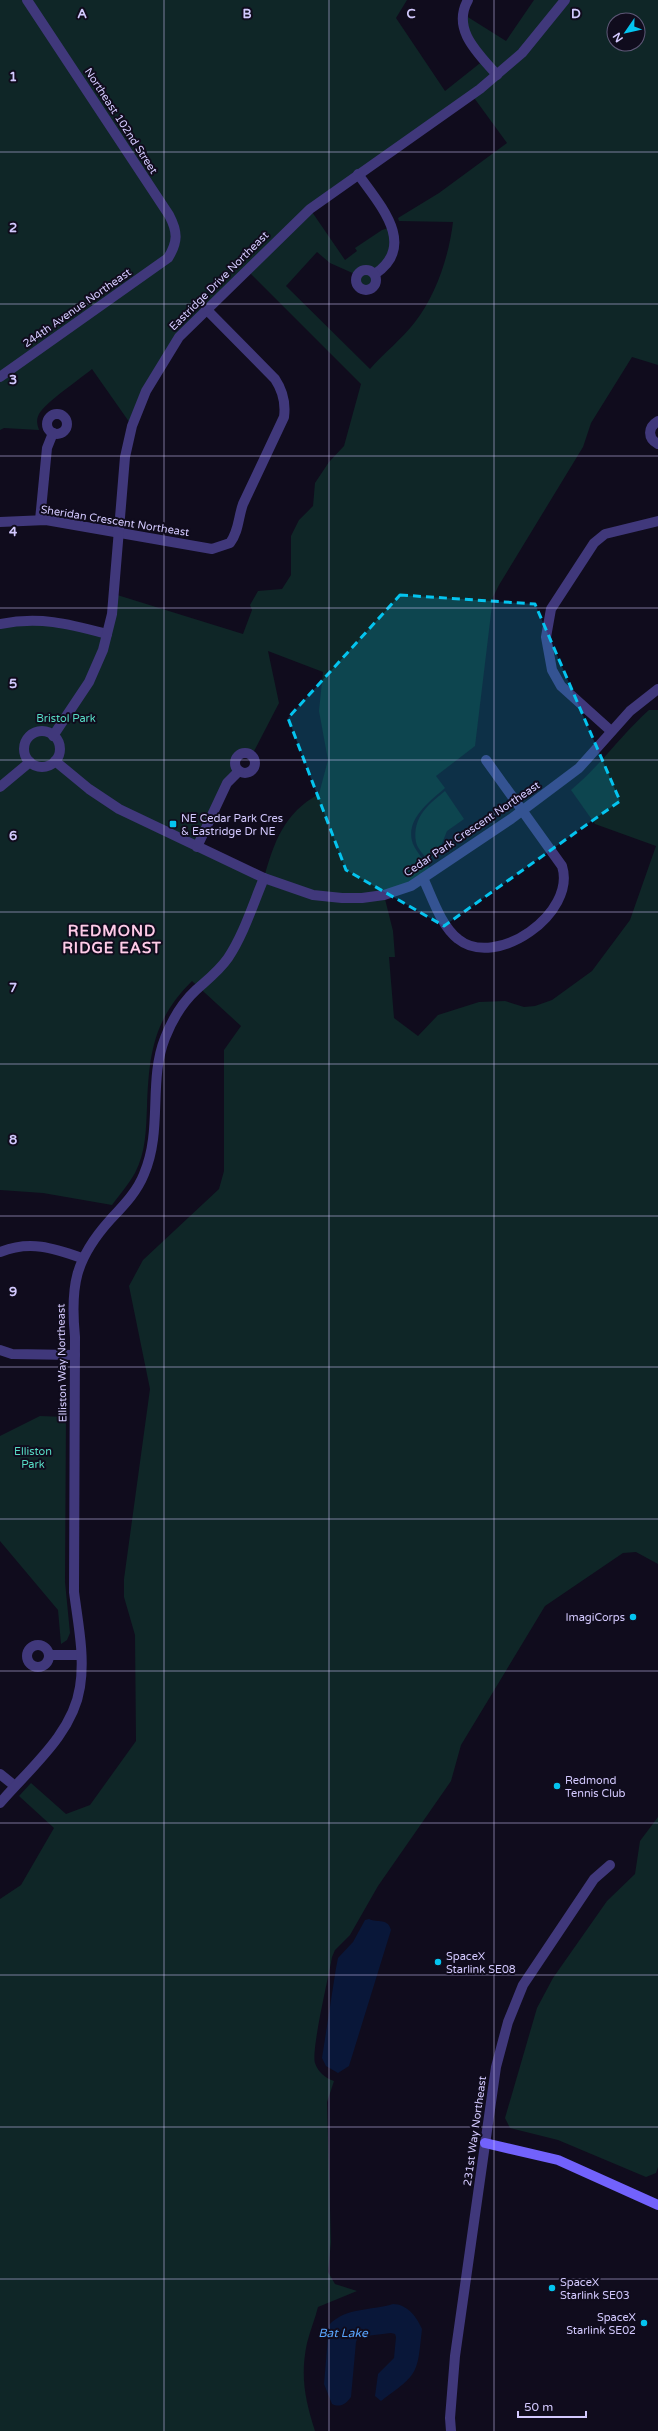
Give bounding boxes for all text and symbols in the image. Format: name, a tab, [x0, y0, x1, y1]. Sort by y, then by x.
text: A	[77, 6, 87, 22]
text: B	[242, 6, 252, 22]
text: C	[406, 6, 416, 22]
text: D	[571, 6, 581, 22]
north arrow	[606, 12, 646, 52]
text: N	[610, 30, 626, 45]
street label: Northeast 102nd Street	[82, 66, 160, 176]
text: 1	[9, 69, 17, 85]
text: 2	[9, 220, 17, 236]
street label: Eastridge Drive Northeast	[167, 229, 271, 333]
street label: 244th Avenue Northeast	[20, 266, 134, 350]
text: 3	[9, 372, 17, 388]
street label: Sheridan Crescent Northeast	[40, 503, 190, 539]
text: 4	[9, 524, 18, 540]
text: 5	[9, 676, 17, 692]
park label: Bristol Park	[36, 712, 96, 725]
street label: Cedar Park Crescent Northeast	[401, 778, 543, 880]
place label: NE Cedar Park Cres & Eastridge Dr NE	[181, 812, 283, 838]
marker: NE Cedar Park Cres & Eastridge Dr NE	[168, 819, 178, 829]
text: 6	[9, 828, 17, 844]
district label: REDMOND RIDGE EAST	[62, 922, 162, 957]
text: 7	[9, 980, 17, 996]
text: 8	[9, 1132, 17, 1148]
text: 9	[9, 1284, 17, 1300]
street label: Elliston Way Northeast	[54, 1304, 70, 1422]
park label: Elliston Park	[14, 1445, 52, 1471]
place label: ImagiCorps	[566, 1611, 625, 1624]
marker: ImagiCorps	[628, 1612, 638, 1622]
place label: Redmond Tennis Club	[565, 1774, 626, 1800]
marker: Redmond Tennis Club	[552, 1781, 562, 1791]
place label: SpaceX Starlink SE08	[446, 1950, 516, 1976]
marker: SpaceX Starlink SE08	[433, 1957, 443, 1967]
street label: 231st Way Northeast	[461, 2075, 489, 2187]
place label: SpaceX Starlink SE03	[560, 2276, 630, 2302]
marker: SpaceX Starlink SE03	[547, 2283, 557, 2293]
place label: SpaceX Starlink SE02	[566, 2311, 636, 2337]
marker: SpaceX Starlink SE02	[639, 2318, 649, 2328]
water label: Bat Lake	[318, 2326, 369, 2340]
scale bar	[518, 2393, 586, 2419]
text: 50 m	[524, 2400, 553, 2414]

